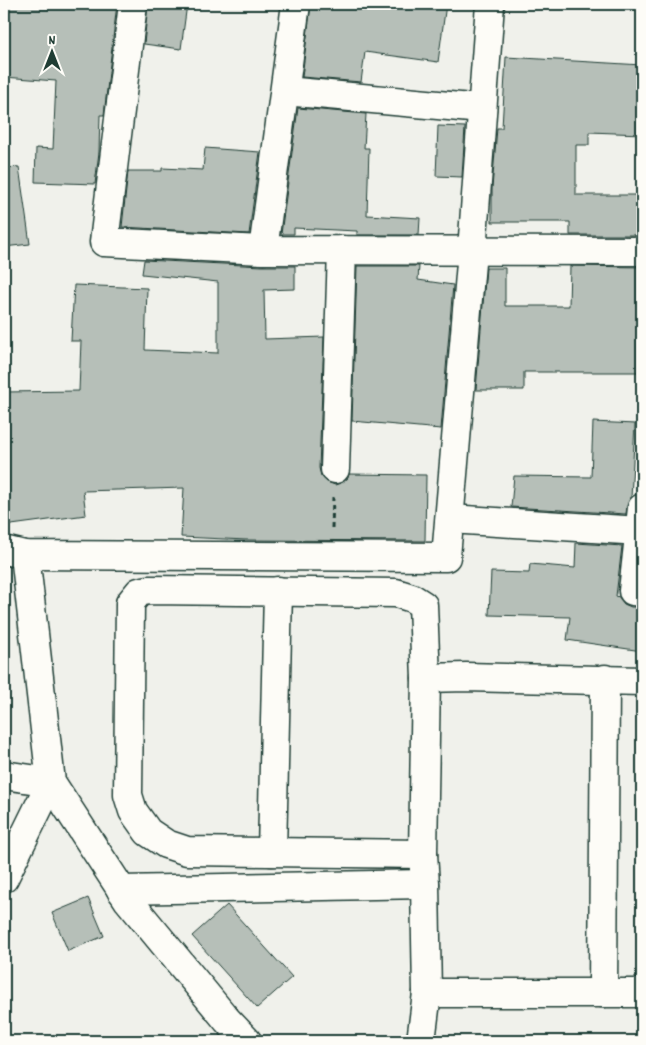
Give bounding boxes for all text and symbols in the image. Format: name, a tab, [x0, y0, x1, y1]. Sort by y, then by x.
north arrow	[28, 28, 78, 78]
text: N	[49, 31, 56, 51]

